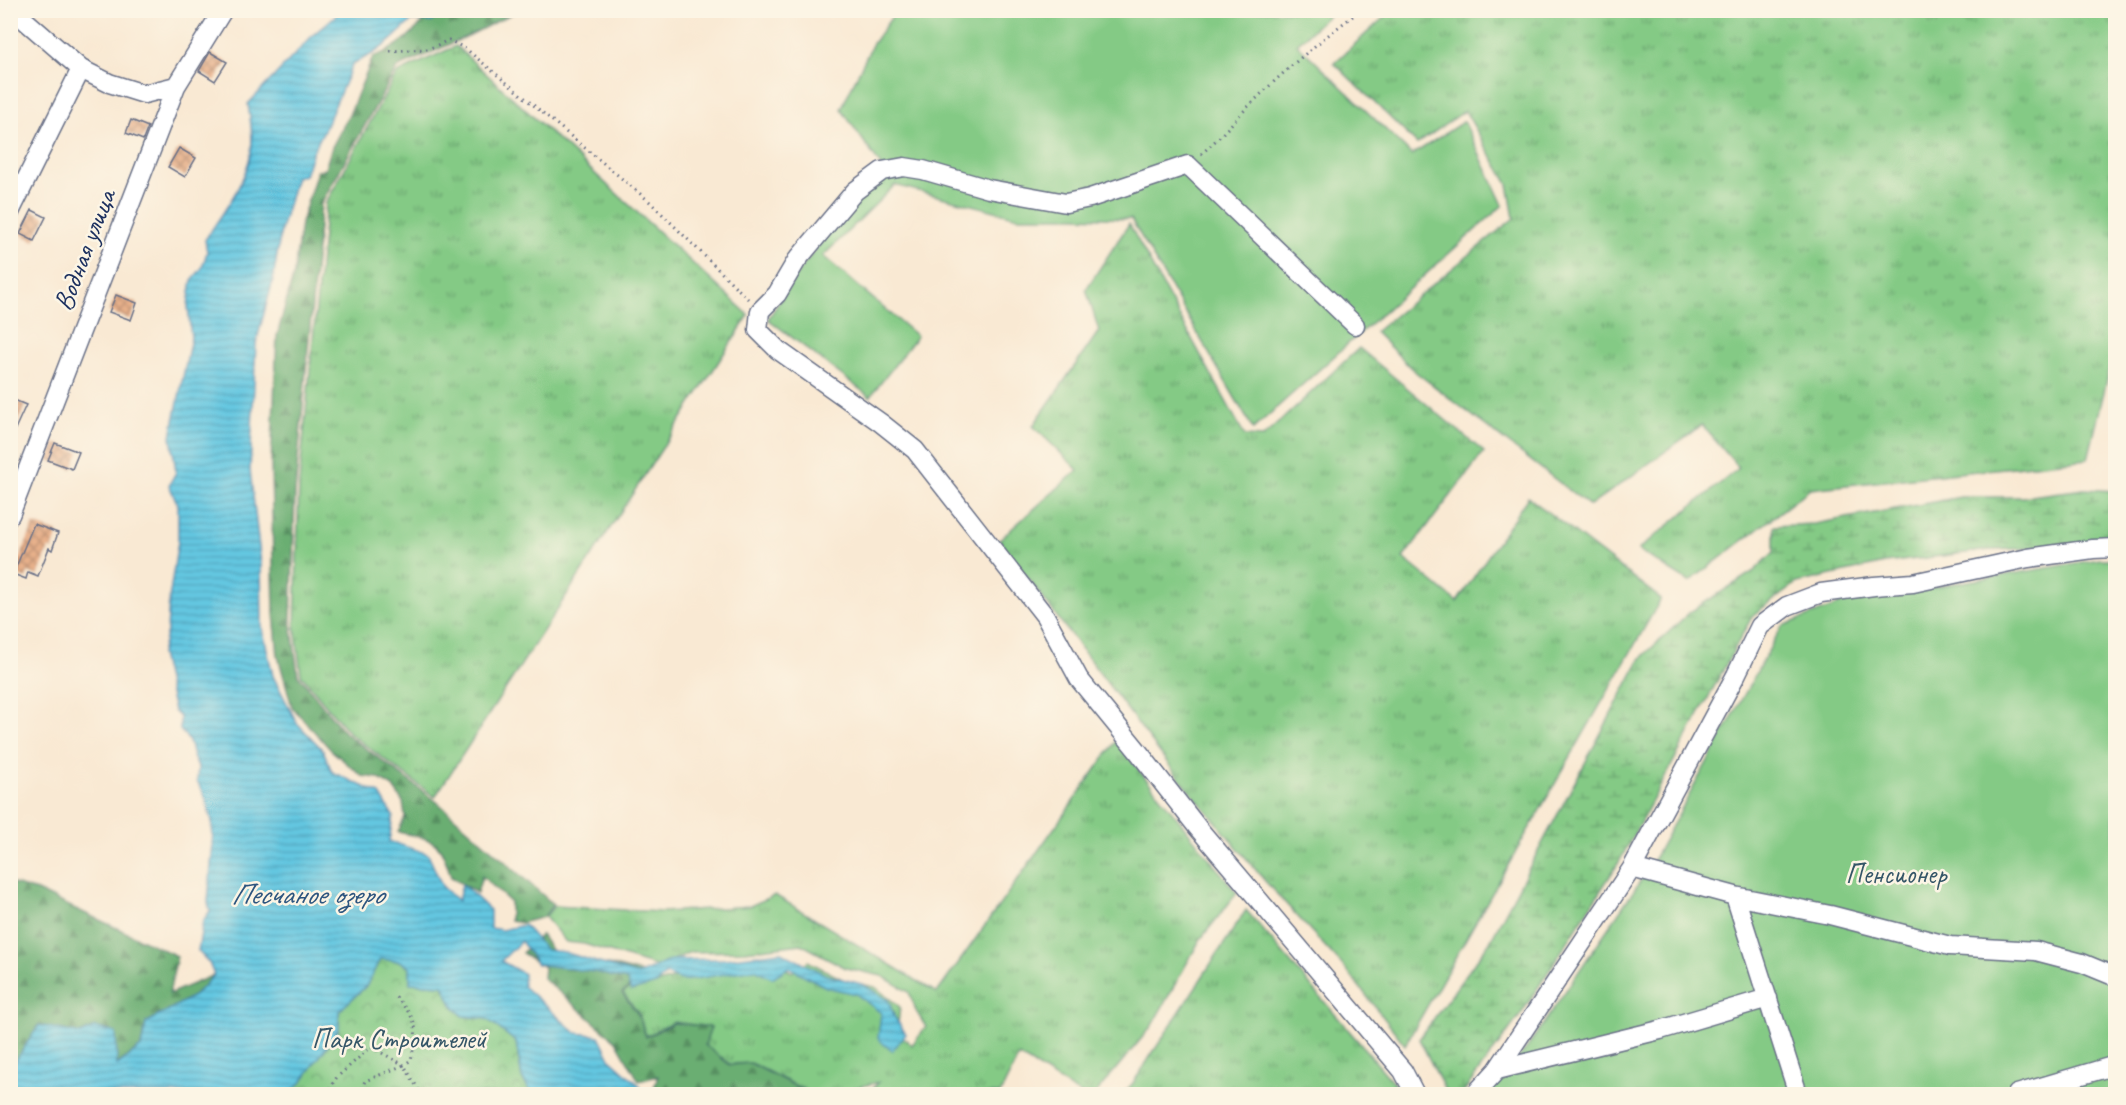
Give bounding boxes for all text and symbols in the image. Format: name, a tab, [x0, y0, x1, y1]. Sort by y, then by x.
street label: Водная улица	[45, 182, 124, 315]
park label: Пенсионер	[1846, 856, 1948, 891]
water label: Песчаное озеро	[231, 875, 387, 913]
park label: Парк Строителей	[312, 1021, 488, 1056]

